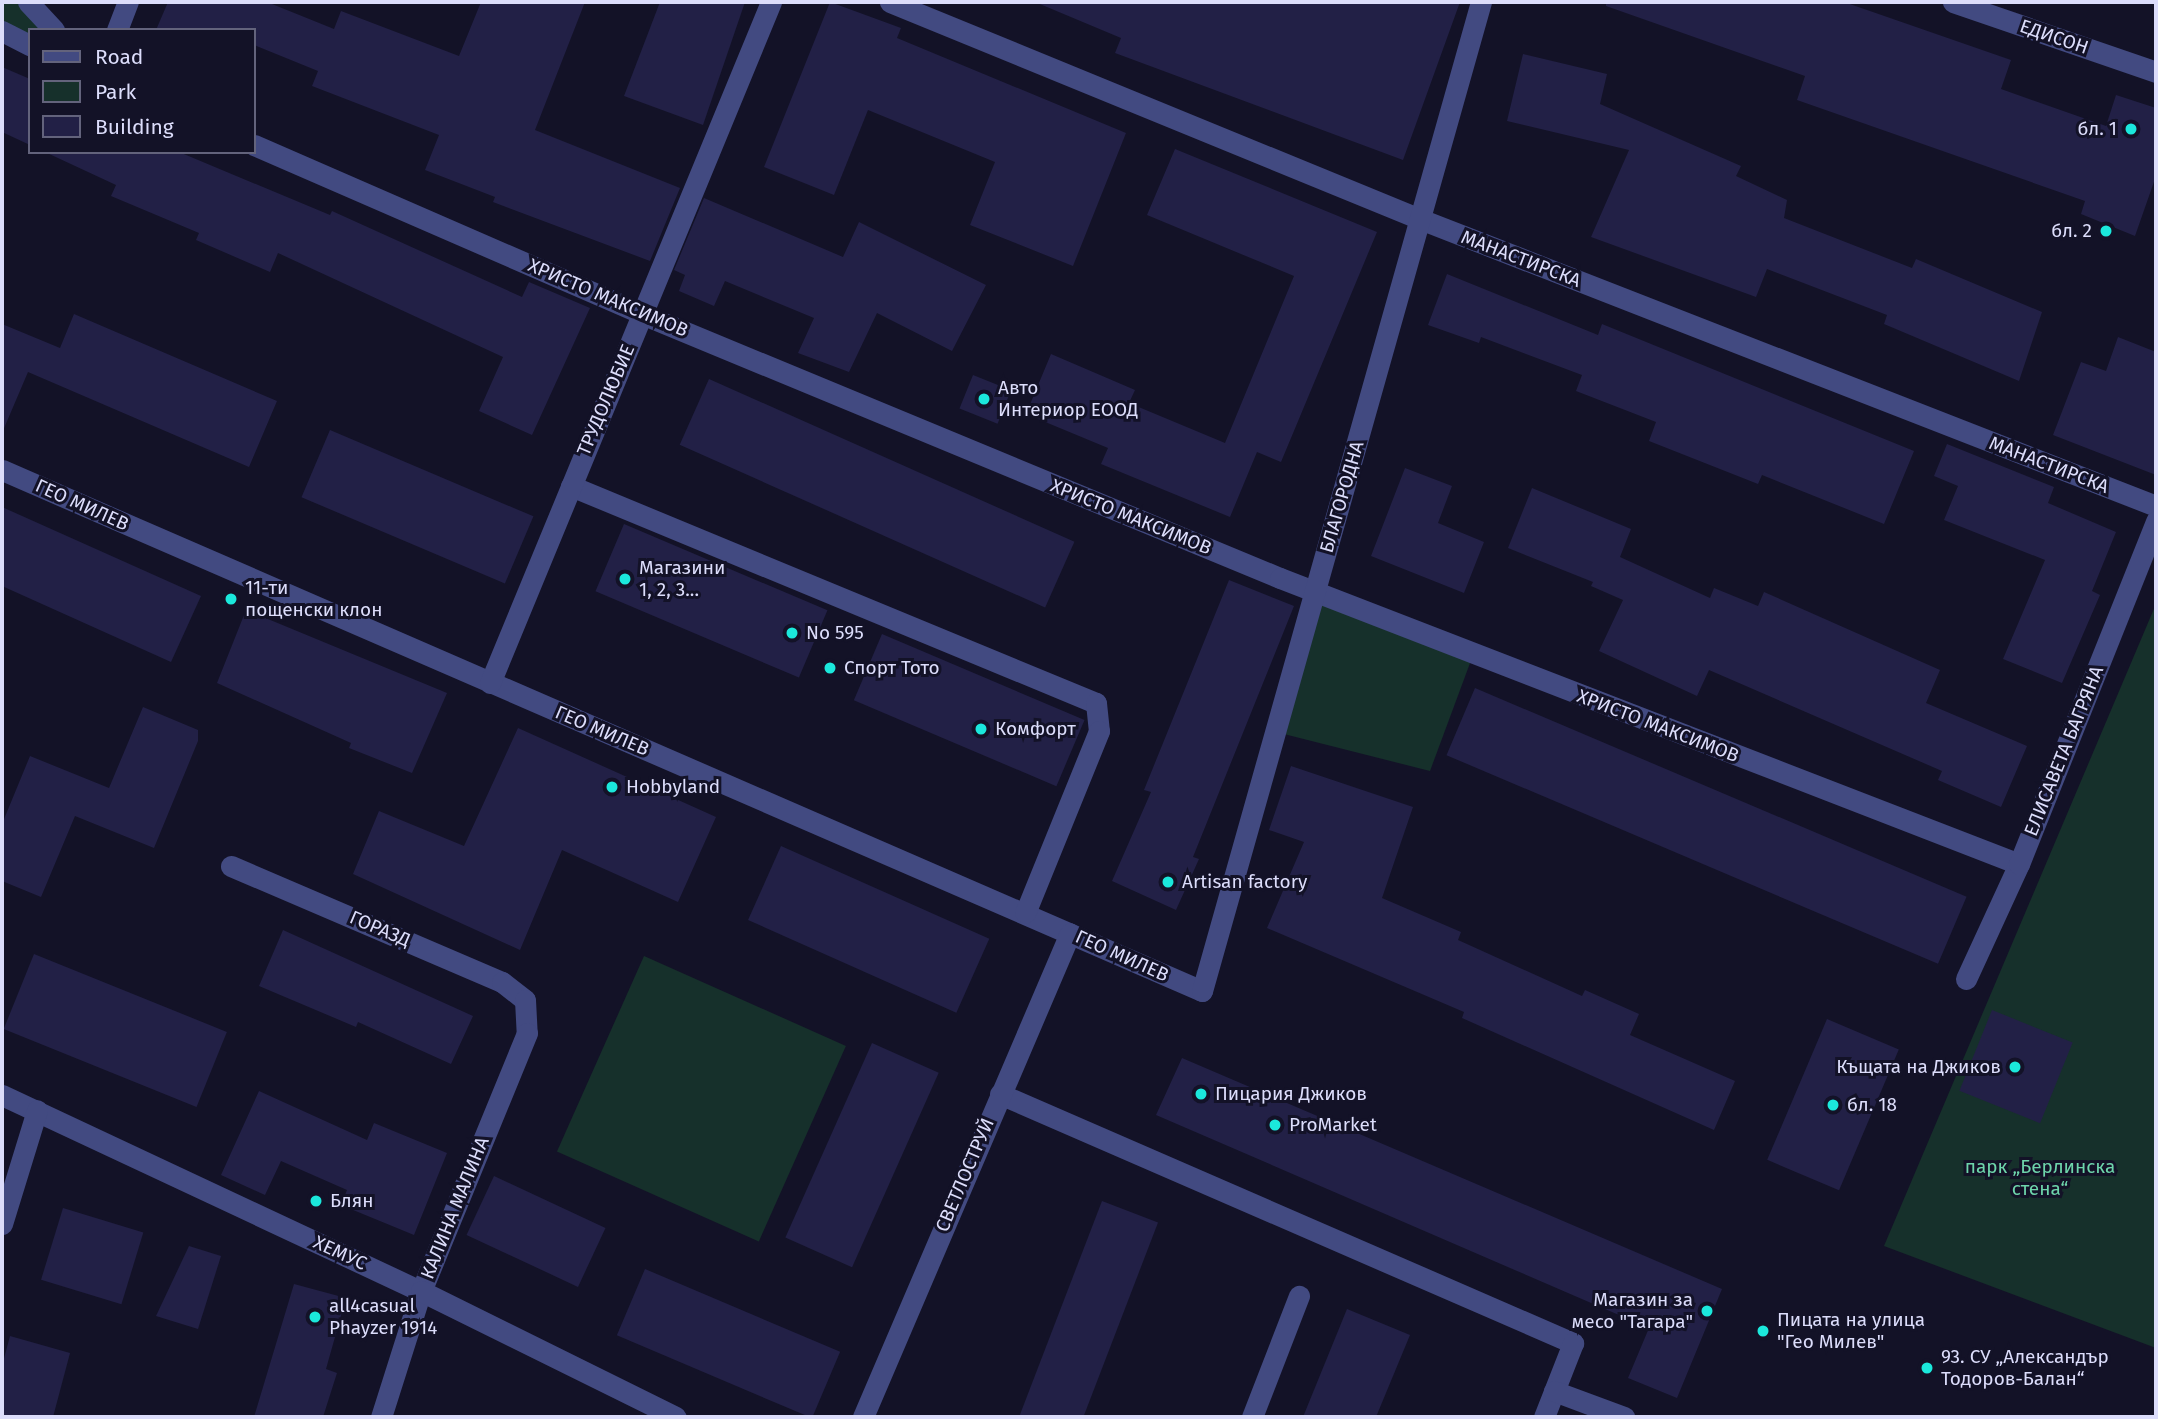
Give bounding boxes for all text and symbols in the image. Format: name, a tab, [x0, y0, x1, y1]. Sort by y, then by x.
street label: ЕДИСОН	[2017, 15, 2091, 59]
legend	[28, 28, 256, 154]
text: Road	[95, 44, 143, 70]
text: Park	[95, 79, 136, 105]
text: Building	[95, 114, 174, 140]
place label: бл. 1	[2077, 118, 2117, 140]
marker: бл. 1	[2123, 121, 2139, 137]
place label: бл. 2	[2051, 220, 2092, 242]
marker: бл. 2	[2098, 223, 2114, 239]
street label: МАНАСТИРСКА	[1458, 226, 1584, 292]
street label: ХРИСТО МАКСИМОВ	[525, 254, 691, 342]
street label: ТРУДОЛЮБИЕ	[572, 341, 640, 459]
place label: Авто Интериор ЕООД	[998, 377, 1138, 421]
marker: Авто Интериор ЕООД	[976, 391, 992, 407]
street label: МАНАСТИРСКА	[1986, 432, 2112, 498]
street label: БЛАГОРОДНА	[1315, 438, 1369, 556]
street label: ГЕО МИЛЕВ	[32, 474, 132, 536]
street label: ХРИСТО МАКСИМОВ	[1047, 474, 1215, 560]
place label: Магазини 1, 2, 3...	[639, 557, 725, 601]
marker: Магазини 1, 2, 3...	[617, 571, 633, 587]
place label: 11-ти пощенски клон	[245, 577, 382, 621]
marker: 11-ти пощенски клон	[223, 591, 239, 607]
place label: No 595	[806, 622, 864, 644]
marker: No 595	[784, 625, 800, 641]
place label: Спорт Тото	[844, 657, 940, 679]
marker: Спорт Тото	[822, 660, 838, 676]
street label: ЕЛИСАВЕТА БАГРЯНА	[2019, 663, 2109, 839]
street label: ХРИСТО МАКСИМОВ	[1574, 685, 1742, 767]
street label: ГЕО МИЛЕВ	[552, 701, 652, 761]
place label: Комфорт	[995, 718, 1076, 740]
marker: Комфорт	[973, 721, 989, 737]
place label: Hobbyland	[626, 776, 720, 798]
marker: Hobbyland	[604, 779, 620, 795]
place label: Artisan factory	[1182, 871, 1307, 893]
marker: Artisan factory	[1160, 874, 1176, 890]
street label: ГОРАЗД	[346, 906, 414, 952]
street label: ГЕО МИЛЕВ	[1072, 925, 1172, 987]
place label: Къщата на Джиков	[1836, 1056, 2001, 1078]
marker: Къщата на Джиков	[2007, 1059, 2023, 1075]
place label: Пицария Джиков	[1215, 1083, 1367, 1105]
marker: Пицария Джиков	[1193, 1086, 1209, 1102]
place label: бл. 18	[1847, 1094, 1897, 1116]
marker: бл. 18	[1825, 1097, 1841, 1113]
place label: ProMarket	[1289, 1114, 1377, 1136]
street label: СВЕТЛОСТРУЙ	[931, 1115, 999, 1235]
marker: ProMarket	[1267, 1117, 1283, 1133]
street label: КАЛИНА МАЛИНА	[416, 1134, 494, 1282]
park label: парк „Берлинска стена“	[1965, 1156, 2115, 1200]
place label: Блян	[330, 1190, 374, 1212]
marker: Блян	[308, 1193, 324, 1209]
street label: ХЕМУС	[310, 1231, 370, 1275]
place label: Магазин за месо "Тагара"	[1572, 1289, 1693, 1333]
place label: all4casual Phayzer 1914	[329, 1295, 437, 1339]
marker: Магазин за месо "Тагара"	[1699, 1303, 1715, 1319]
marker: all4casual Phayzer 1914	[307, 1309, 323, 1325]
place label: Пицата на улица "Гео Милев"	[1777, 1309, 1925, 1353]
marker: Пицата на улица "Гео Милев"	[1755, 1323, 1771, 1339]
place label: 93. СУ „Александър Тодоров-Балан“	[1941, 1346, 2109, 1390]
marker: 93. СУ „Александър Тодоров-Балан“	[1919, 1360, 1935, 1376]

